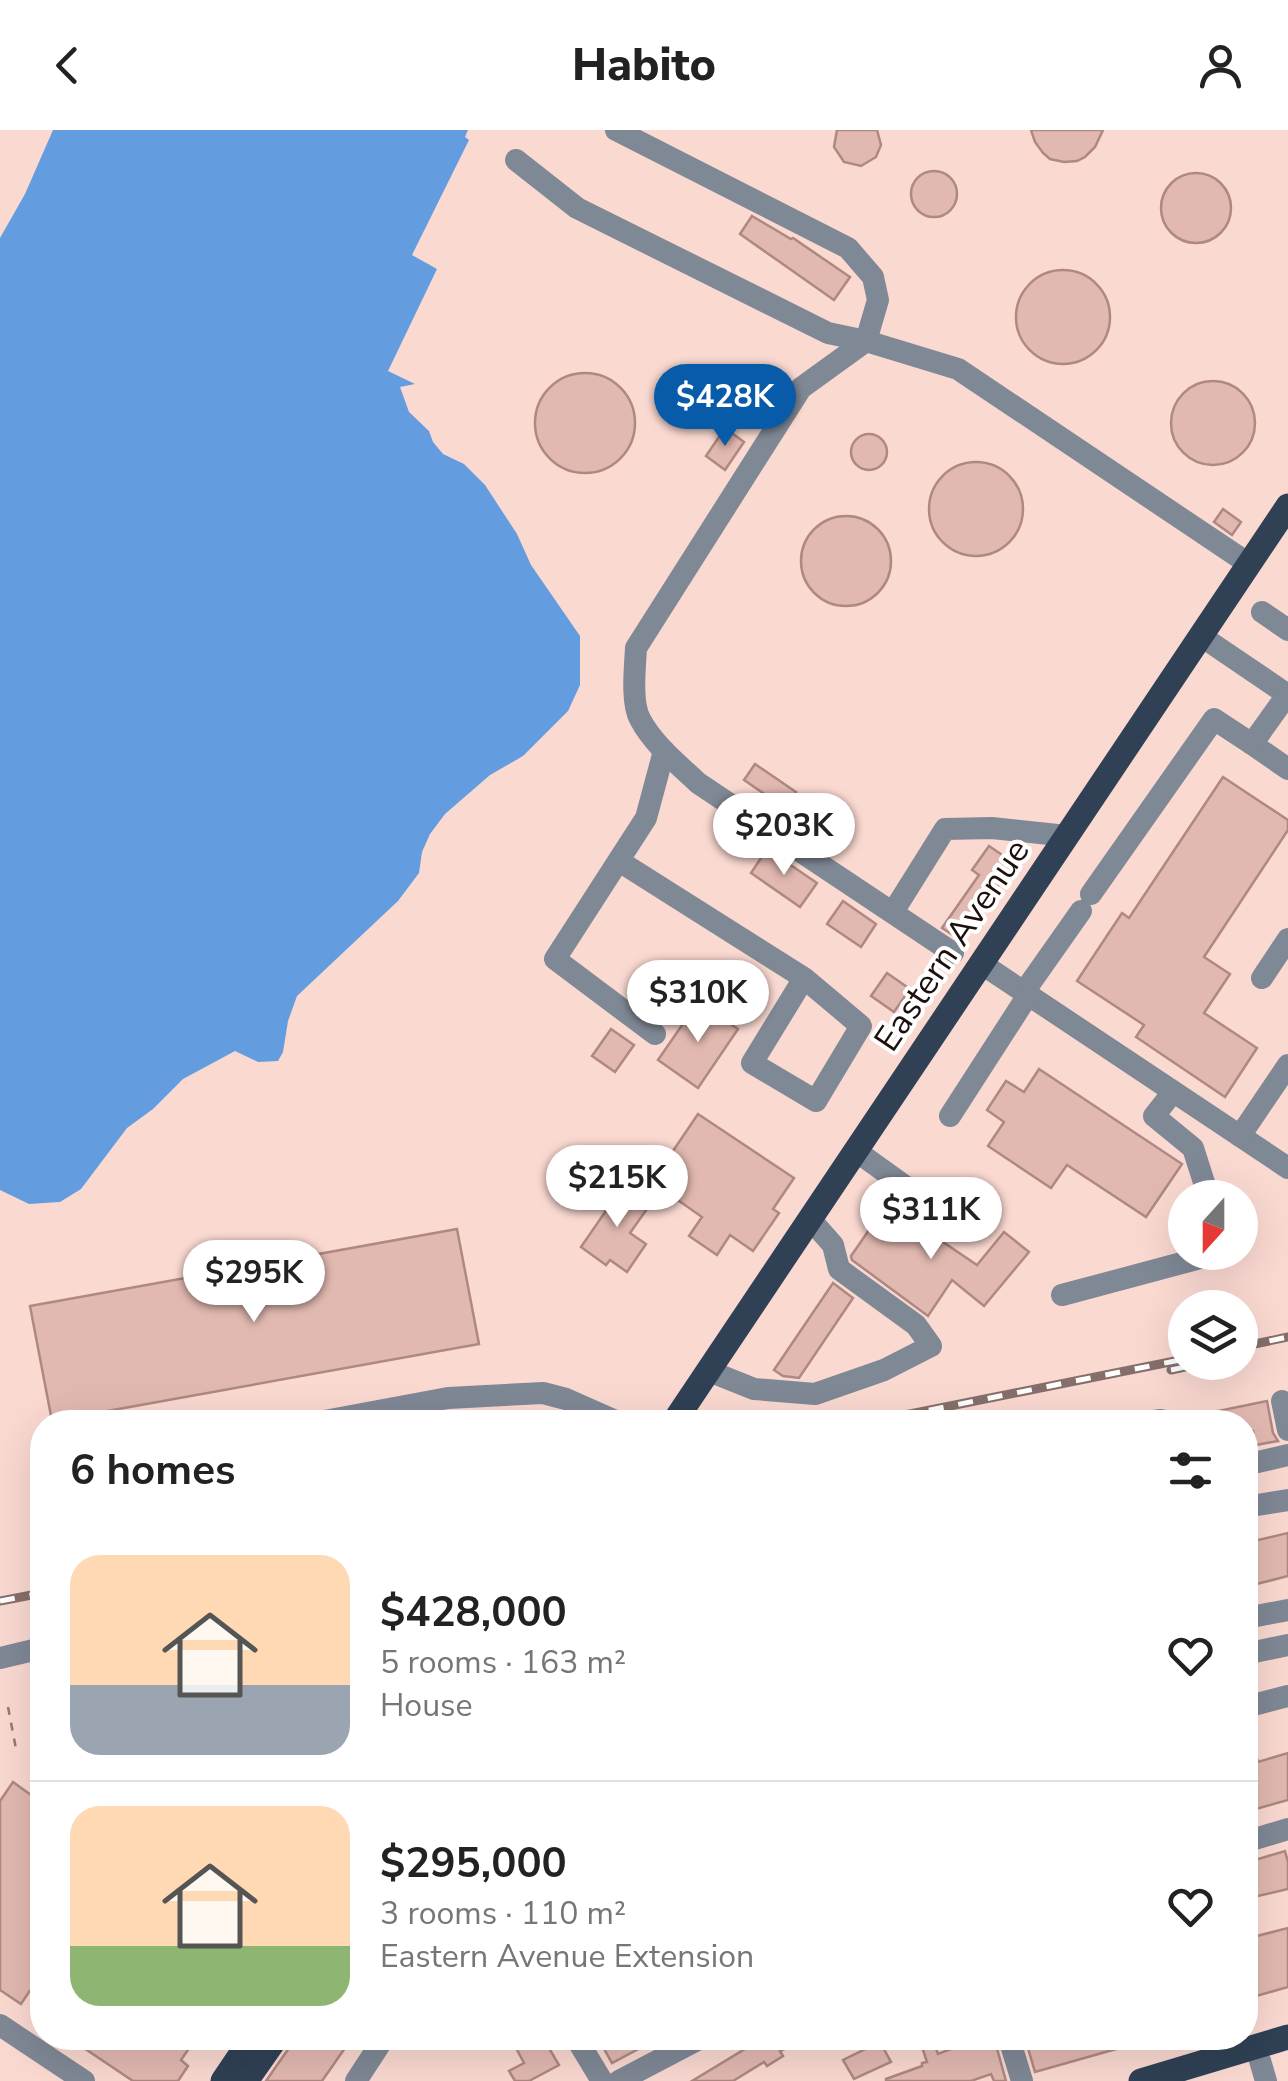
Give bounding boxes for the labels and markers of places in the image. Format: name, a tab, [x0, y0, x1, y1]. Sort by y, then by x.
pin: $428K	[655, 364, 795, 449]
pin: $203K	[714, 793, 854, 878]
pin: $310K	[628, 960, 768, 1045]
pin: $215K	[547, 1145, 687, 1230]
pin: $311K	[861, 1177, 1001, 1262]
pin: $295K	[184, 1240, 324, 1325]

